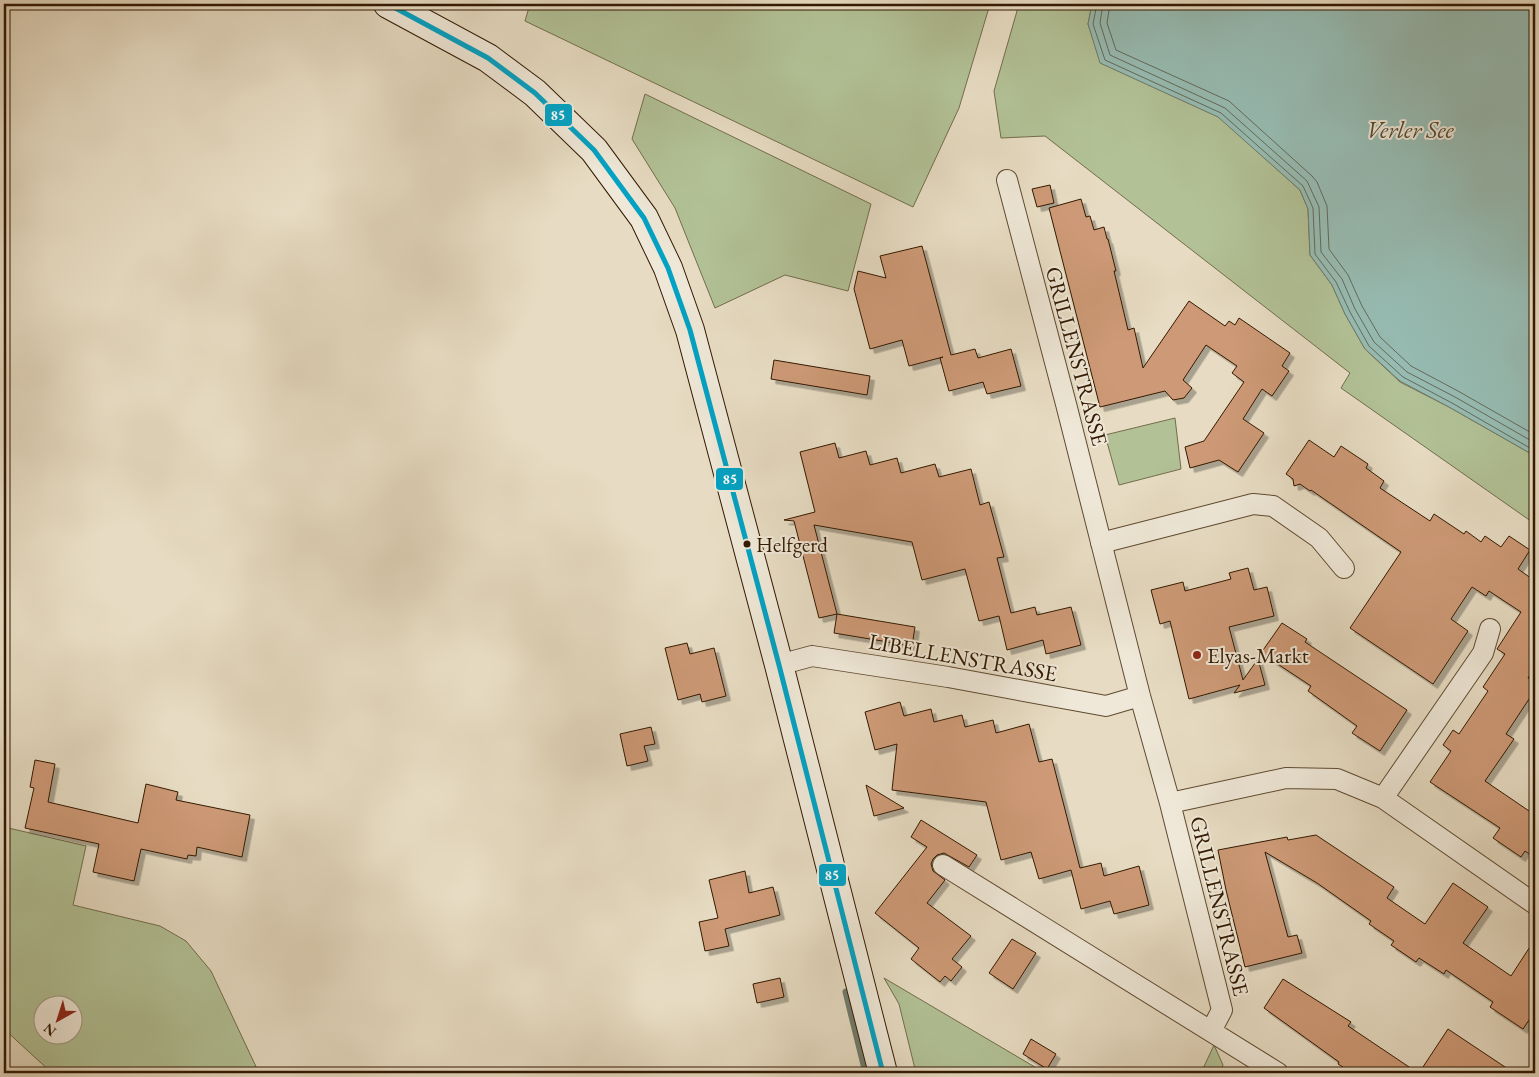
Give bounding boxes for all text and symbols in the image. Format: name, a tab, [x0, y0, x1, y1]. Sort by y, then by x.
line badge: 85	[544, 103, 573, 127]
text: 85	[551, 106, 565, 124]
water label: Verler See	[1366, 114, 1455, 145]
street label: GRILLENSTRASSE	[1039, 263, 1114, 449]
line badge: 85	[715, 467, 744, 491]
text: 85	[723, 470, 737, 488]
place label: Helfgerd	[756, 531, 828, 558]
marker: Helfgerd	[742, 539, 752, 549]
street label: LIBELLENSTRASSE	[866, 627, 1059, 688]
place label: Elyas-Markt	[1207, 641, 1309, 670]
marker: Elyas-Markt	[1191, 649, 1203, 661]
street label: GRILLENSTRASSE	[1183, 813, 1256, 999]
line badge: 85	[818, 863, 847, 887]
text: 85	[825, 866, 839, 884]
north arrow	[32, 994, 82, 1044]
text: N	[39, 1019, 60, 1041]

